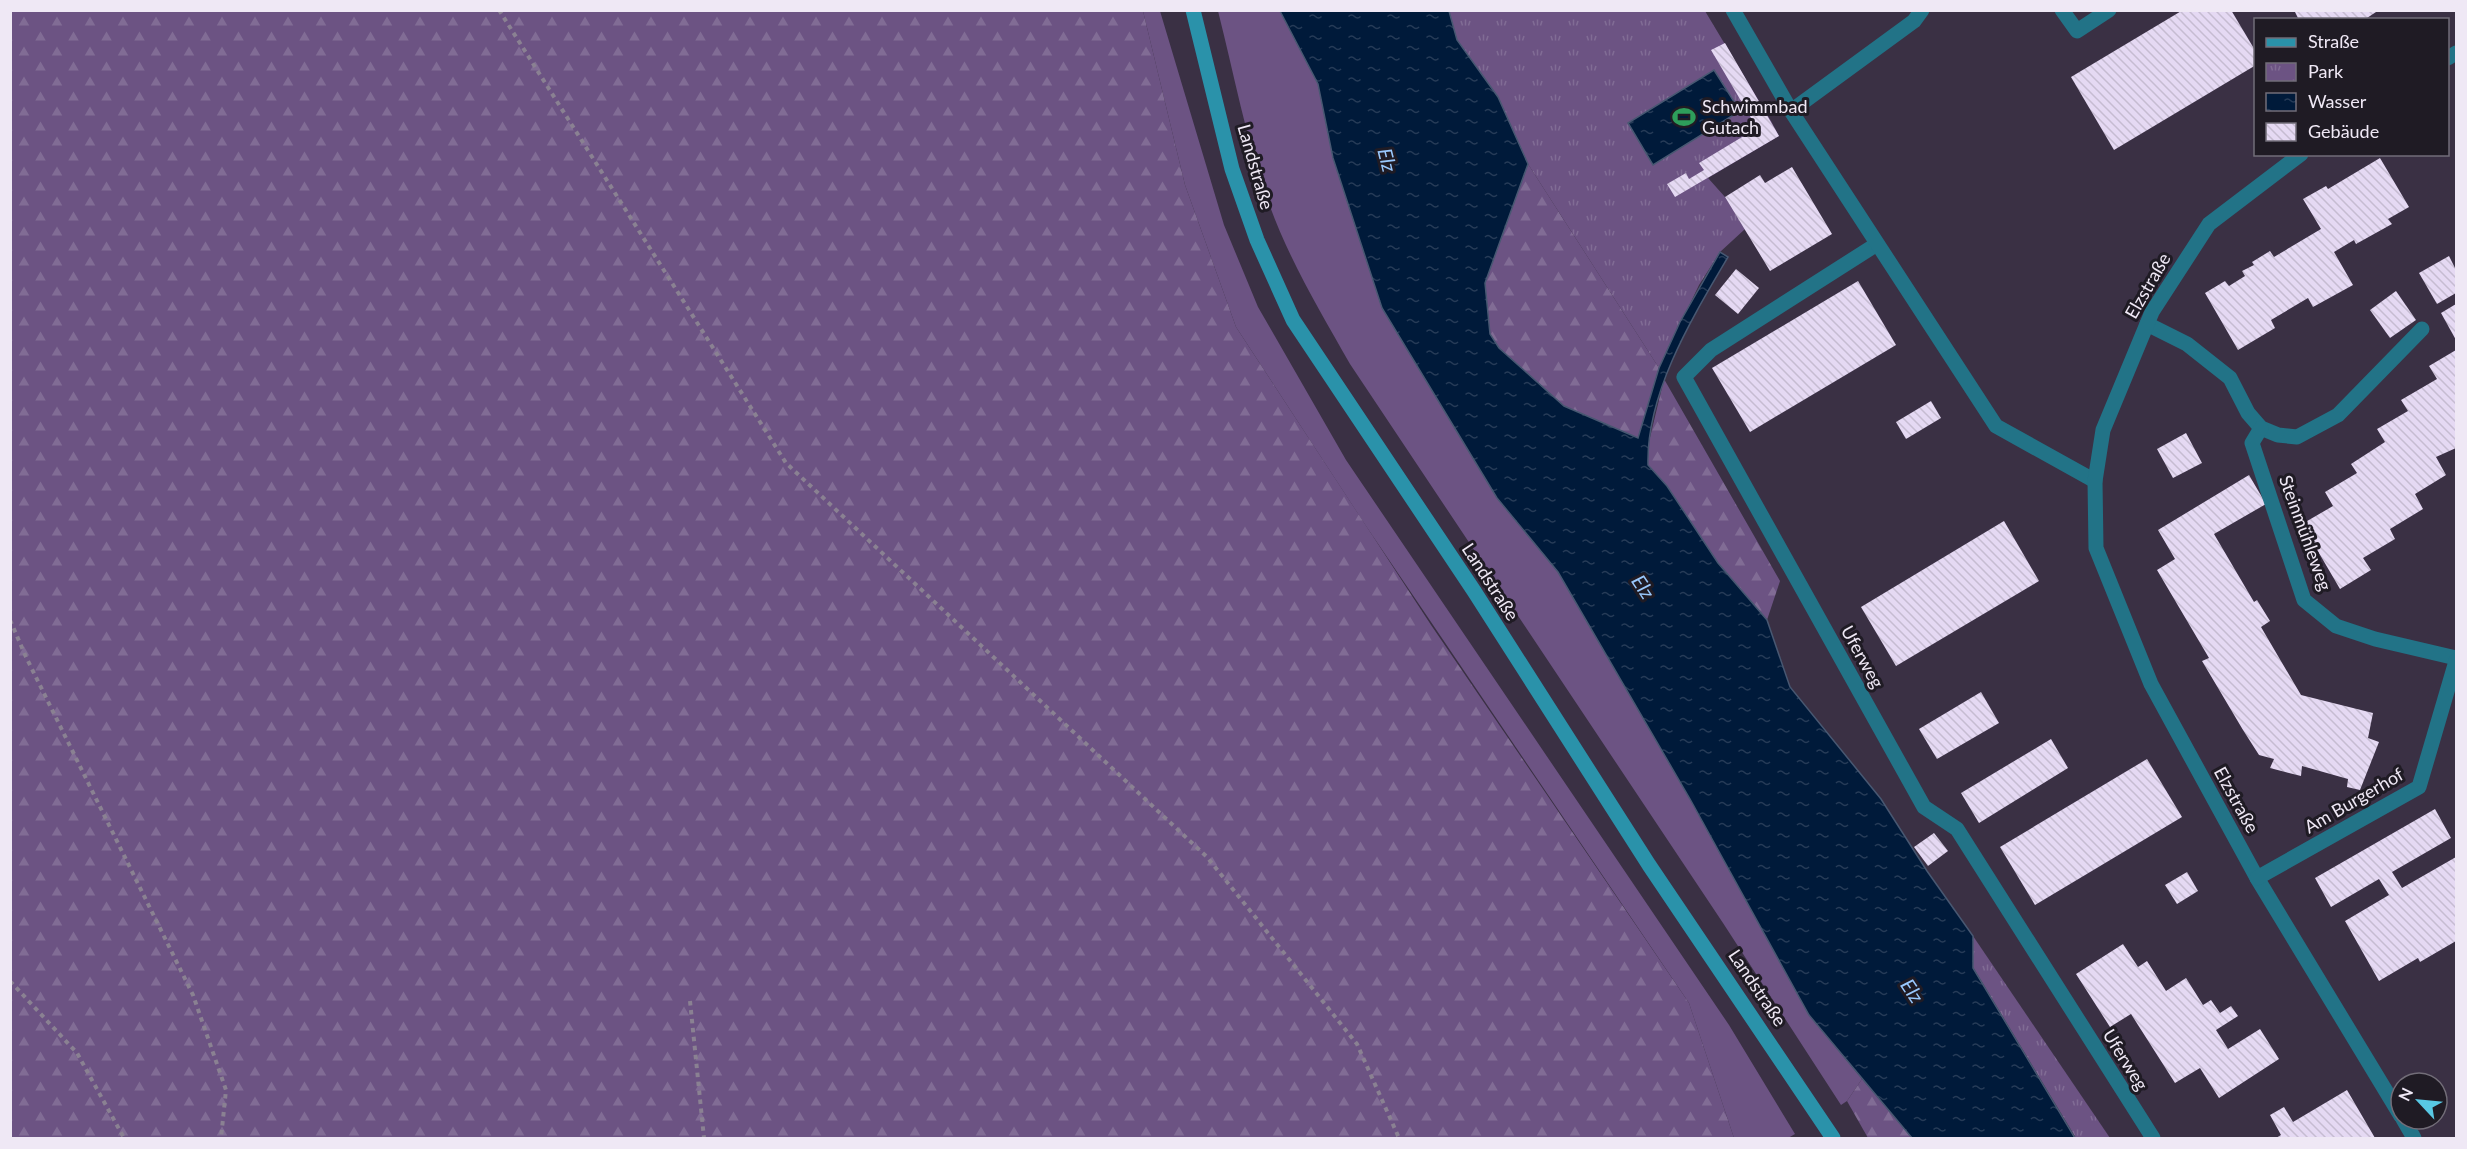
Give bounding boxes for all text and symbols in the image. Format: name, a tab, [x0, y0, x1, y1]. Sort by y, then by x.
legend	[2254, 18, 2449, 156]
text: Straße	[2308, 30, 2359, 52]
text: Park	[2308, 60, 2344, 82]
text: Wasser	[2308, 90, 2367, 112]
place label: Schwimmbad Gutach	[1702, 95, 1807, 138]
sports icon: Schwimmbad Gutach	[1671, 104, 1697, 130]
text: Gebäude	[2308, 120, 2379, 142]
street label: Landstraße	[1233, 121, 1279, 212]
water label: Elz	[1373, 145, 1403, 175]
street label: Elzstraße	[2120, 249, 2175, 322]
street label: Steinmühleweg	[2275, 472, 2337, 593]
street label: Landstraße	[1458, 539, 1524, 624]
water label: Elz	[1627, 570, 1661, 603]
street label: Uferweg	[1837, 621, 1889, 692]
street label: Elzstraße	[2210, 763, 2264, 836]
street label: Am Burgerhof	[2300, 763, 2408, 837]
street label: Landstraße	[1724, 945, 1792, 1030]
water label: Elz	[1896, 974, 1930, 1007]
street label: Uferweg	[2099, 1025, 2153, 1094]
north arrow	[2389, 1071, 2449, 1131]
text: N	[2394, 1085, 2416, 1104]

